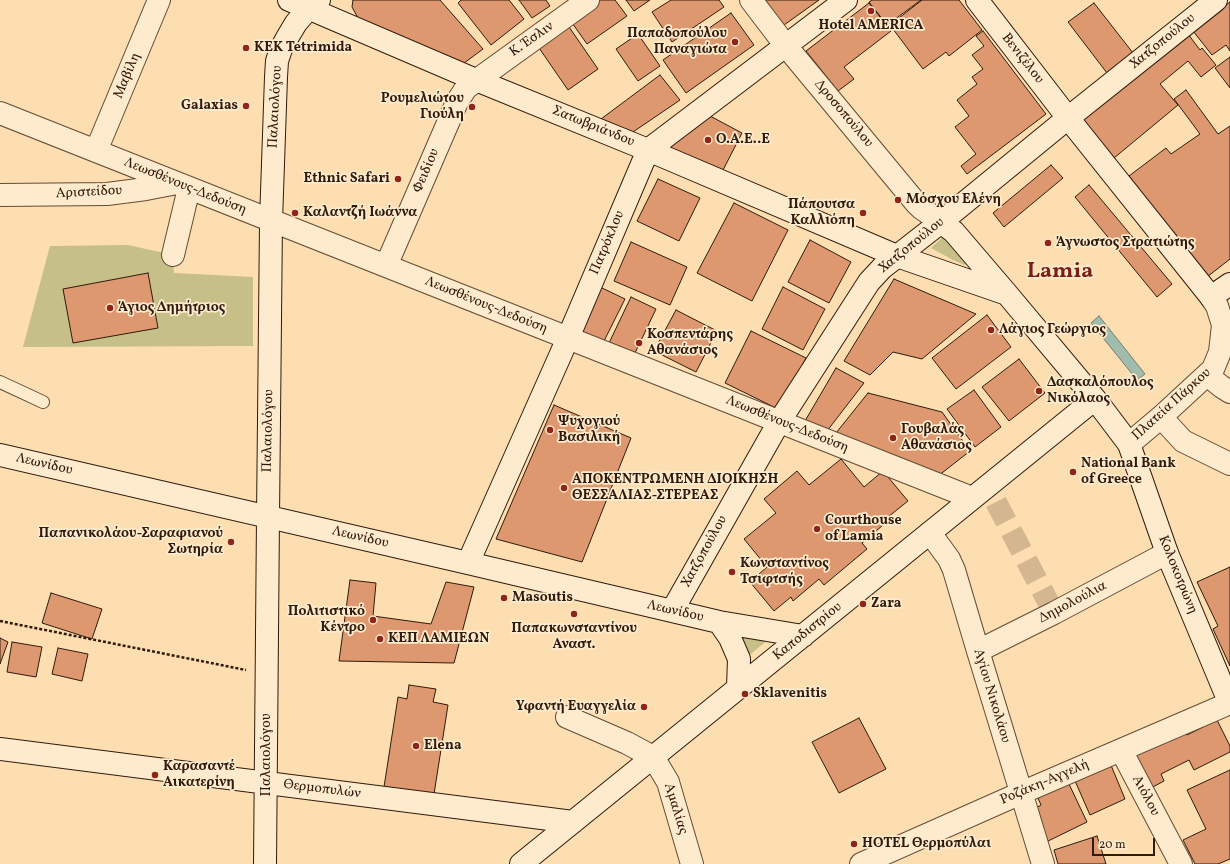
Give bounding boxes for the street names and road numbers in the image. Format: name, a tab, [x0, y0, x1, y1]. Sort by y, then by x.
street label: Χατζοπούλου	[1127, 10, 1199, 74]
street label: K. Έσλιν	[507, 19, 557, 61]
street label: Βενιζέλου	[997, 30, 1047, 88]
street label: Μαβίλη	[111, 50, 145, 102]
street label: Παλαιολόγου	[265, 65, 287, 149]
street label: Δροσοπούλου	[810, 77, 876, 151]
street label: Σατωβριάνδου	[549, 103, 637, 151]
street label: Φειδίου	[410, 146, 444, 196]
street label: Λεωσθένους-Δεδούση	[121, 155, 249, 219]
street label: Αριστείδου	[55, 183, 123, 203]
street label: Πατρόκλου	[587, 209, 629, 277]
street label: Χατζοπούλου	[876, 214, 948, 278]
street label: Λεωσθένους-Δεδούση	[422, 274, 550, 338]
street label: Πλατεία Πάρκου	[1129, 365, 1215, 445]
street label: Παλαιολόγου	[260, 389, 278, 473]
street label: Λεωσθένους-Δεδούση	[723, 393, 851, 457]
street label: Λεωνίδου	[14, 450, 74, 480]
street label: Χατζοπούλου	[678, 513, 732, 591]
street label: Λεωνίδου	[330, 523, 390, 553]
street label: Κολοκοτρώνη	[1154, 533, 1200, 617]
street label: Δημολούλια	[1036, 578, 1110, 628]
street label: Λεωνίδου	[645, 597, 705, 627]
street label: Καποδιστρίου	[770, 599, 846, 665]
street label: Αγίου Νικολάου	[969, 647, 1013, 745]
street label: Παλαιολόγου	[259, 714, 275, 796]
street label: Ροζάκη-Αγγελή	[998, 757, 1092, 809]
street label: Αιόλου	[1127, 773, 1163, 819]
street label: Θερμοπυλών	[282, 777, 362, 803]
street label: Αμαλίας	[659, 781, 691, 837]

